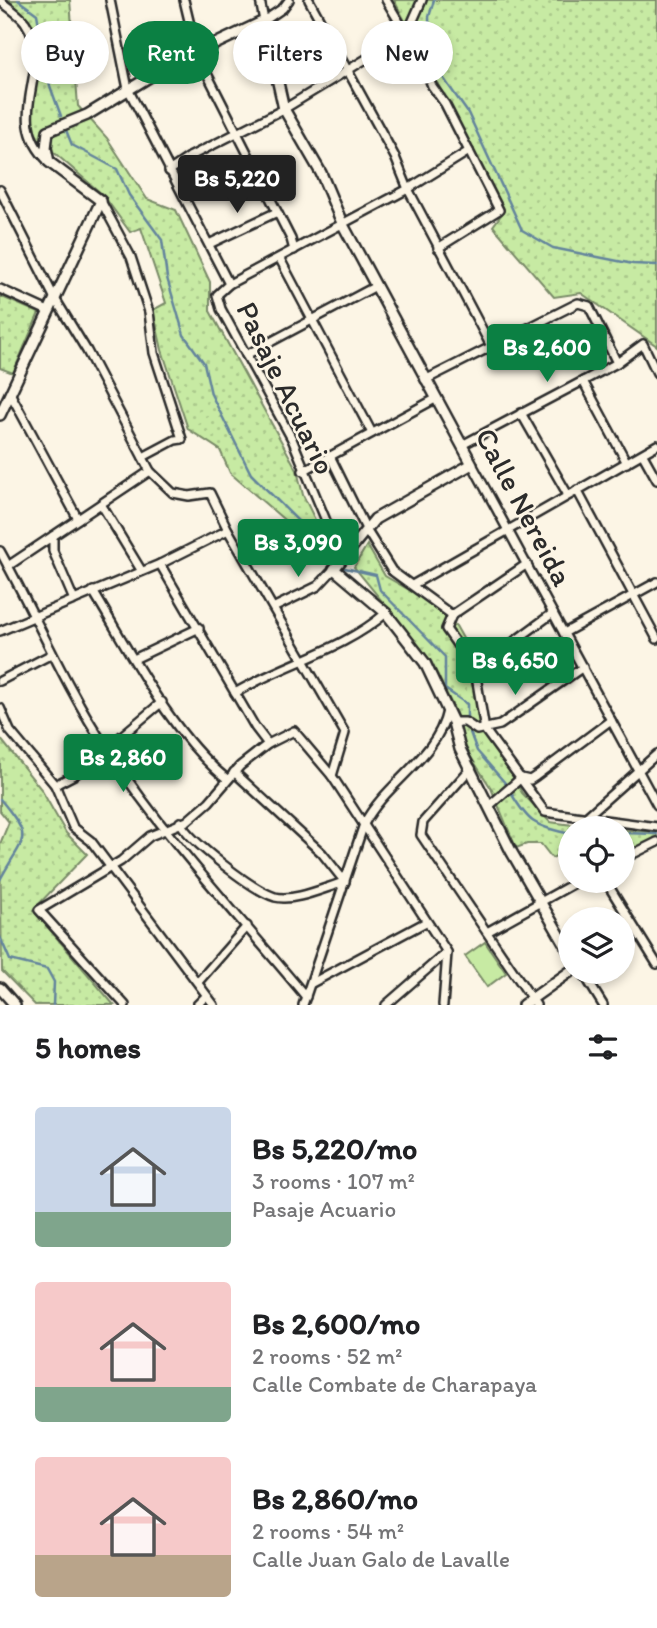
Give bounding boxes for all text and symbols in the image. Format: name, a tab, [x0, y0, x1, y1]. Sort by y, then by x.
chip: Buy	[21, 21, 109, 84]
chip: Rent	[123, 21, 219, 84]
chip: Filters	[233, 21, 347, 84]
chip: New	[361, 21, 453, 84]
pin: Bs 5,220	[165, 156, 309, 215]
text: Bs 5,220	[194, 164, 280, 192]
street label: Pasaje Acuario	[229, 295, 344, 480]
pin: Bs 2,600	[475, 324, 619, 384]
text: Bs 2,600	[503, 333, 591, 361]
street label: Calle Nereida	[467, 421, 582, 592]
pin: Bs 3,090	[226, 520, 370, 579]
text: Bs 3,090	[254, 528, 342, 556]
pin: Bs 6,650	[443, 638, 587, 697]
text: Bs 6,650	[472, 646, 558, 674]
pin: Bs 2,860	[51, 734, 195, 794]
text: Bs 2,860	[80, 743, 166, 771]
map controls	[558, 816, 635, 984]
button: locate	[558, 816, 635, 893]
button: layers	[558, 907, 635, 984]
icon: filters	[584, 1028, 622, 1066]
text: 5 homes	[35, 1029, 141, 1066]
text: Bs 5,220/mo	[252, 1130, 417, 1167]
icon: home	[91, 1135, 175, 1219]
text: 3 rooms · 107 m²	[252, 1167, 415, 1195]
text: Pasaje Acuario	[252, 1195, 396, 1223]
text: Bs 2,600/mo	[252, 1305, 420, 1342]
icon: home	[91, 1310, 175, 1394]
text: 2 rooms · 52 m²	[252, 1342, 402, 1370]
text: Calle Combate de Charapaya	[252, 1370, 537, 1398]
text: Bs 2,860/mo	[252, 1480, 418, 1517]
icon: home	[91, 1485, 175, 1569]
text: 2 rooms · 54 m²	[252, 1517, 404, 1545]
text: Calle Juan Galo de Lavalle	[252, 1545, 510, 1573]

